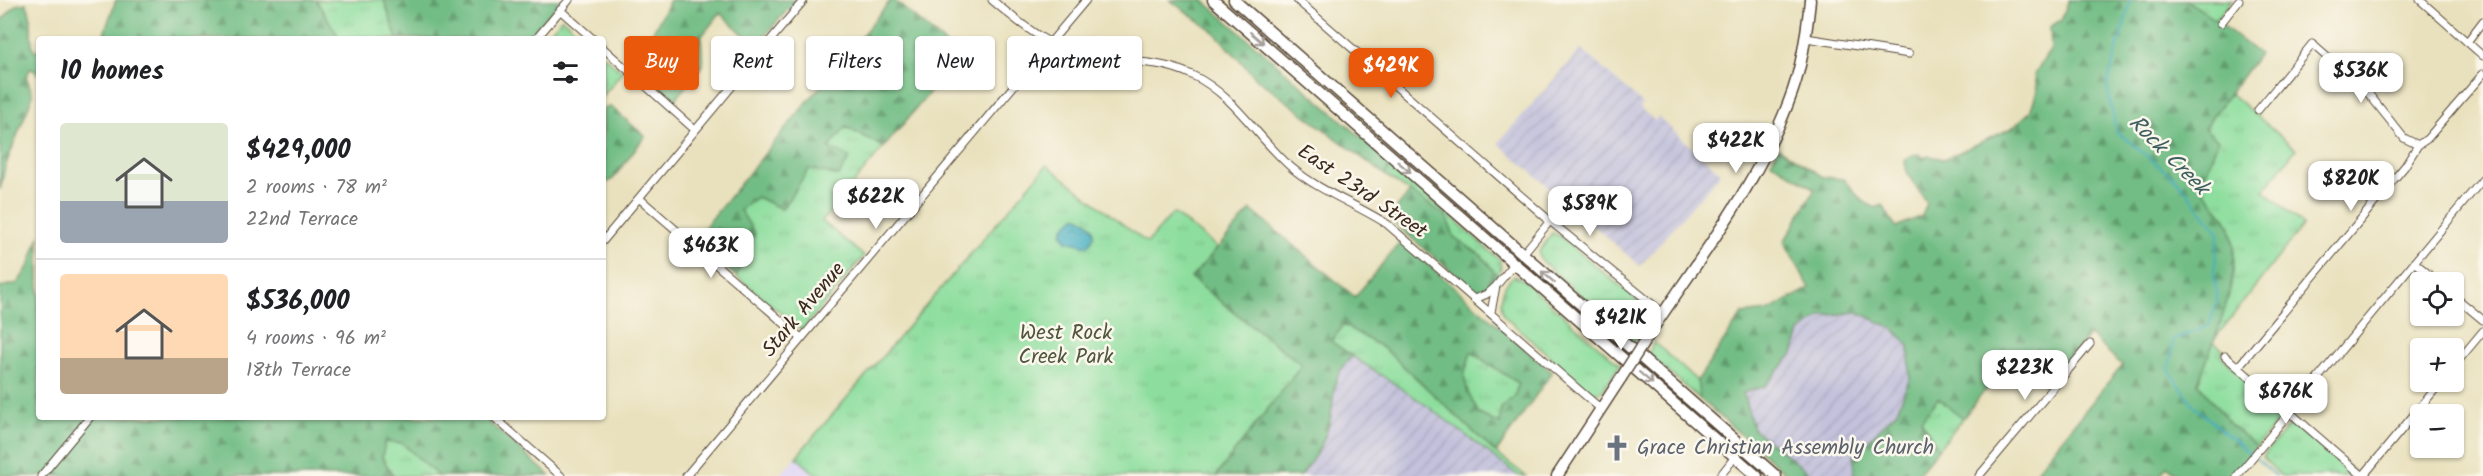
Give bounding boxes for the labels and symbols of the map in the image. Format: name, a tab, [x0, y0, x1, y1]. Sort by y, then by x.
one-way arrow	[1249, 31, 1264, 45]
pin: $429K	[1349, 48, 1433, 99]
pin: $536K	[2319, 53, 2403, 104]
water label: Rock Creek	[2119, 107, 2219, 207]
pin: $422K	[1694, 123, 1778, 174]
street label: East 23rd Street	[1290, 136, 1435, 248]
one-way arrow	[1396, 160, 1411, 174]
pin: $820K	[2309, 161, 2393, 212]
pin: $622K	[834, 179, 918, 230]
pin: $589K	[1548, 186, 1632, 237]
pin: $463K	[669, 228, 753, 279]
street label: Stark Avenue	[754, 254, 854, 365]
one-way arrow	[1541, 270, 1556, 284]
pin: $421K	[1579, 300, 1663, 351]
park label: West Rock Creek Park	[1019, 317, 1114, 374]
pin: $223K	[1983, 350, 2067, 401]
one-way arrow	[1638, 371, 1653, 385]
pin: $676K	[2244, 374, 2328, 425]
place label: Grace Christian Assembly Church	[1637, 432, 1934, 465]
church icon: Grace Christian Assembly Church	[1602, 433, 1632, 463]

